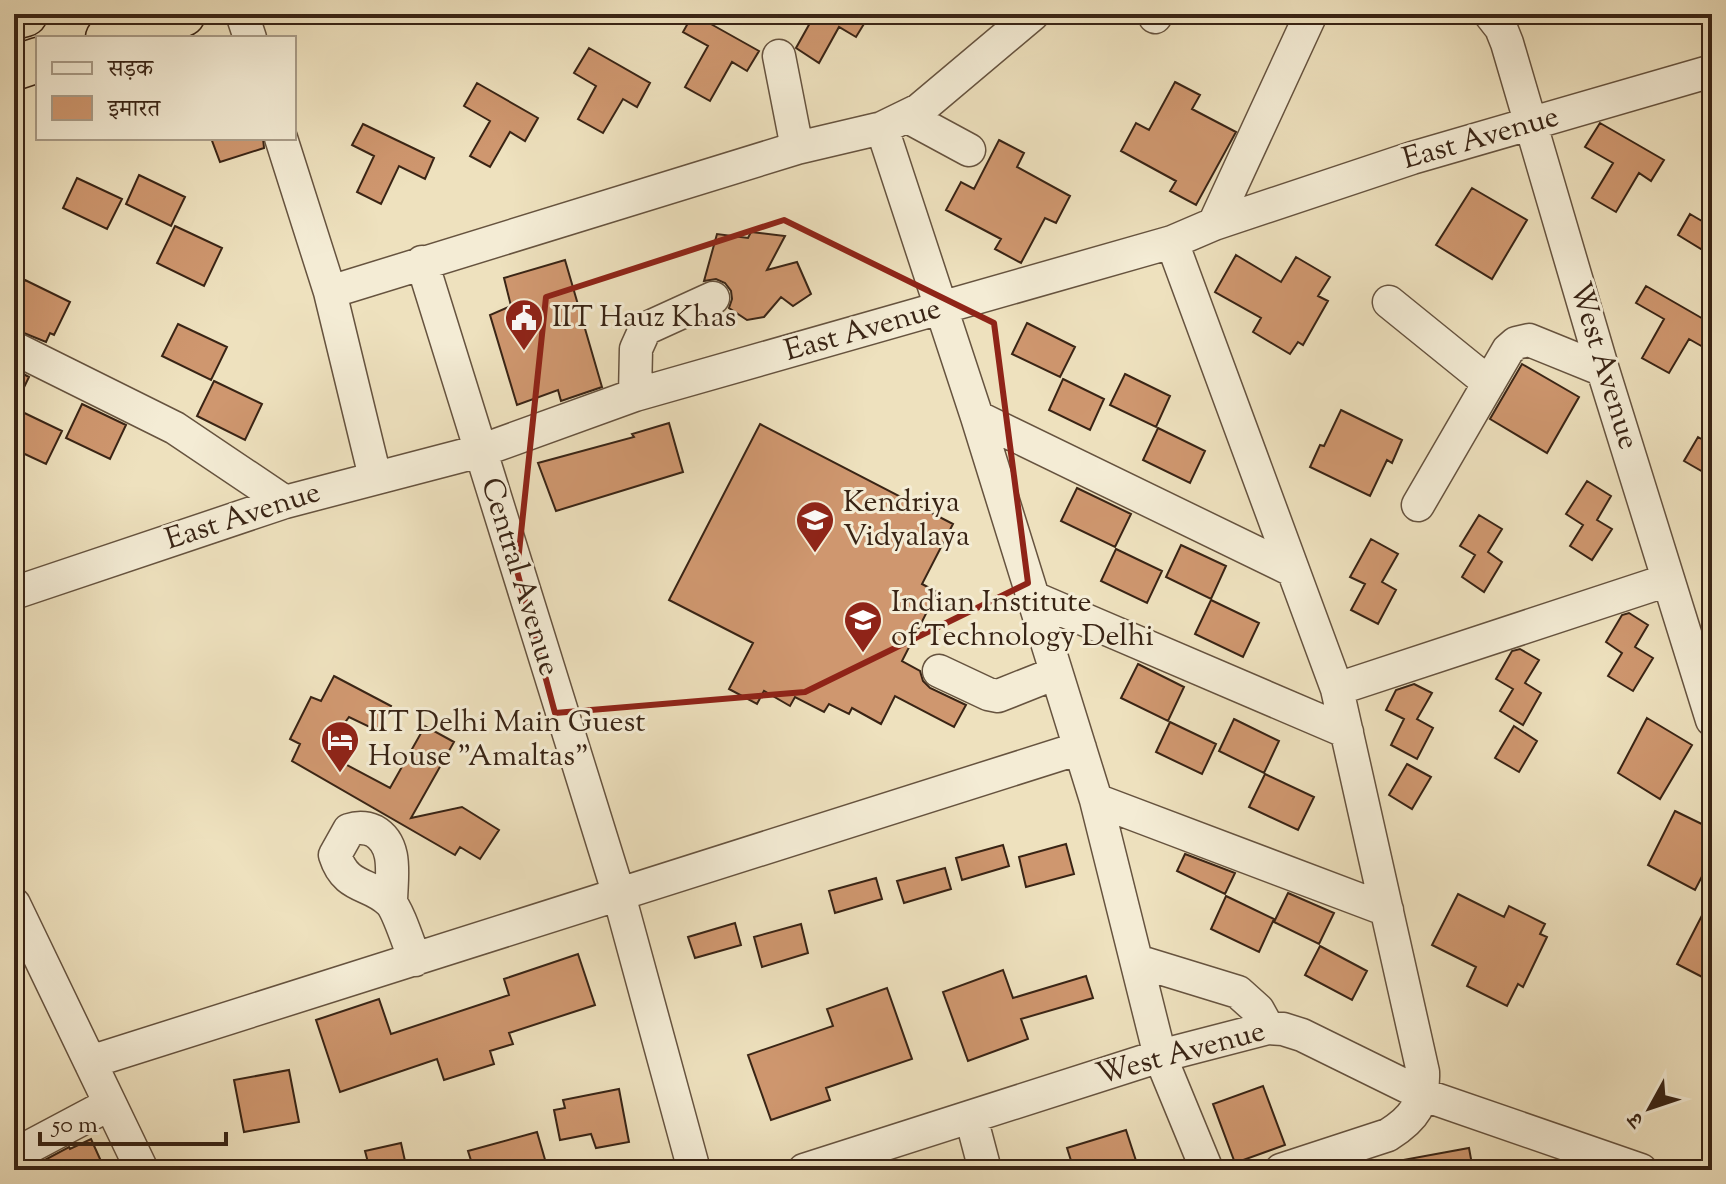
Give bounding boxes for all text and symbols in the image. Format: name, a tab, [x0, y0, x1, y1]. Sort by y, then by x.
legend	[36, 36, 296, 140]
text: सड़क	[107, 53, 155, 87]
text: इमारत	[107, 93, 161, 127]
street label: East Avenue	[1398, 96, 1564, 182]
street label: West Avenue	[1557, 277, 1649, 455]
street label: East Avenue	[780, 288, 946, 374]
public building icon: IIT Hauz Khas	[503, 297, 545, 352]
place label: IIT Hauz Khas	[552, 297, 736, 340]
street label: East Avenue	[160, 472, 326, 562]
street label: Central Avenue	[468, 473, 570, 681]
place label: Kendriya Vidyalaya	[843, 482, 970, 559]
school or university icon: Kendriya Vidyalaya	[794, 499, 836, 554]
place label: Indian Institute of Technology Delhi	[891, 582, 1154, 659]
school or university icon: Indian Institute of Technology Delhi	[842, 599, 884, 654]
place label: IIT Delhi Main Guest House "Amaltas"	[368, 702, 646, 779]
hotel icon: IIT Delhi Main Guest House "Amaltas"	[319, 719, 361, 774]
street label: West Avenue	[1092, 1011, 1270, 1097]
north arrow	[1610, 1068, 1690, 1148]
scale bar	[40, 1096, 226, 1146]
text: उ	[1620, 1103, 1654, 1135]
text: 50 m	[50, 1109, 98, 1143]

